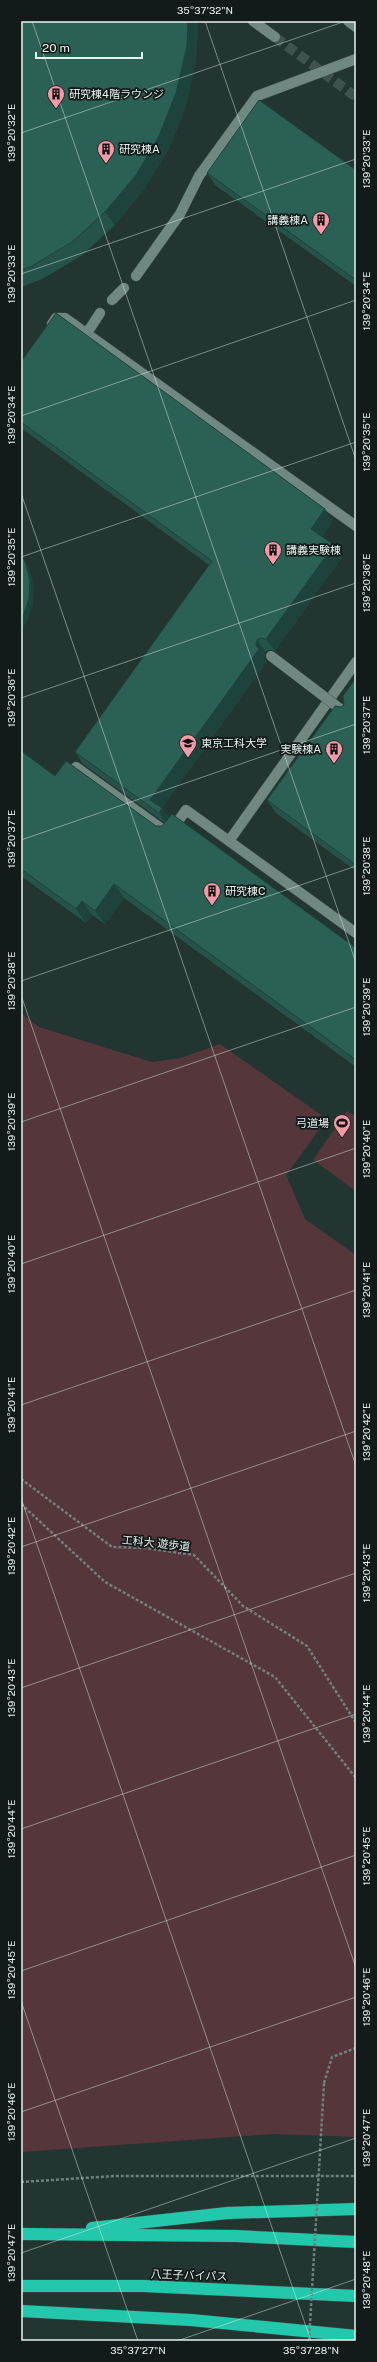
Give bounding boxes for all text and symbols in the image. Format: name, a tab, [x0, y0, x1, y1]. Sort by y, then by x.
text: 35°37'32"N	[177, 4, 233, 16]
scale bar	[36, 34, 142, 60]
text: 20 m	[42, 41, 70, 55]
building icon: 研究棟4階ラウンジ	[46, 84, 66, 109]
place label: 研究棟4階ラウンジ	[69, 88, 164, 100]
text: 139°20'32"E	[5, 104, 17, 162]
text: 139°20'33"E	[360, 130, 372, 188]
building icon: 研究棟A	[96, 139, 116, 164]
place label: 研究棟A	[119, 143, 160, 155]
building icon: 講義棟A	[311, 210, 331, 235]
place label: 講義棟A	[267, 214, 308, 226]
text: 139°20'33"E	[5, 245, 17, 303]
text: 139°20'34"E	[360, 272, 372, 330]
text: 139°20'34"E	[5, 386, 17, 444]
text: 139°20'35"E	[360, 413, 372, 471]
text: 139°20'35"E	[5, 528, 17, 586]
building icon: 講義実験棟	[263, 540, 283, 565]
place label: 講義実験棟	[286, 544, 341, 556]
text: 139°20'36"E	[360, 554, 372, 612]
text: 139°20'36"E	[5, 669, 17, 727]
text: 139°20'37"E	[360, 696, 372, 754]
school or university icon: 東京工科大学	[178, 733, 198, 758]
place label: 東京工科大学	[201, 737, 267, 749]
building icon: 実験棟A	[324, 739, 344, 764]
place label: 実験棟A	[280, 743, 321, 755]
text: 139°20'37"E	[5, 810, 17, 868]
text: 139°20'38"E	[360, 837, 372, 895]
building icon: 研究棟C	[202, 881, 222, 906]
place label: 研究棟C	[225, 885, 266, 897]
text: 139°20'38"E	[5, 952, 17, 1010]
text: 139°20'39"E	[360, 978, 372, 1036]
text: 139°20'39"E	[5, 1093, 17, 1151]
sports icon: 弓道場	[332, 1113, 352, 1138]
place label: 弓道場	[296, 1117, 329, 1129]
text: 139°20'40"E	[360, 1120, 372, 1178]
text: 139°20'40"E	[5, 1235, 17, 1293]
text: 139°20'41"E	[360, 1262, 372, 1318]
text: 139°20'41"E	[5, 1377, 17, 1433]
text: 139°20'42"E	[360, 1403, 372, 1461]
text: 139°20'42"E	[5, 1517, 17, 1575]
street label: 工科大 遊歩道	[121, 1533, 191, 1553]
text: 139°20'43"E	[360, 1544, 372, 1602]
text: 139°20'43"E	[5, 1659, 17, 1717]
text: 139°20'44"E	[360, 1685, 372, 1743]
text: 139°20'44"E	[5, 1800, 17, 1858]
text: 139°20'45"E	[360, 1827, 372, 1885]
text: 139°20'45"E	[5, 1941, 17, 1999]
text: 139°20'46"E	[360, 1968, 372, 2026]
text: 139°20'46"E	[5, 2083, 17, 2141]
text: 139°20'47"E	[360, 2109, 372, 2167]
text: 139°20'47"E	[5, 2224, 17, 2282]
text: 139°20'48"E	[360, 2251, 372, 2309]
street label: 八王子バイパス	[150, 2268, 228, 2282]
text: 35°37'27"N	[110, 2344, 166, 2356]
text: 35°37'28"N	[283, 2344, 339, 2356]

